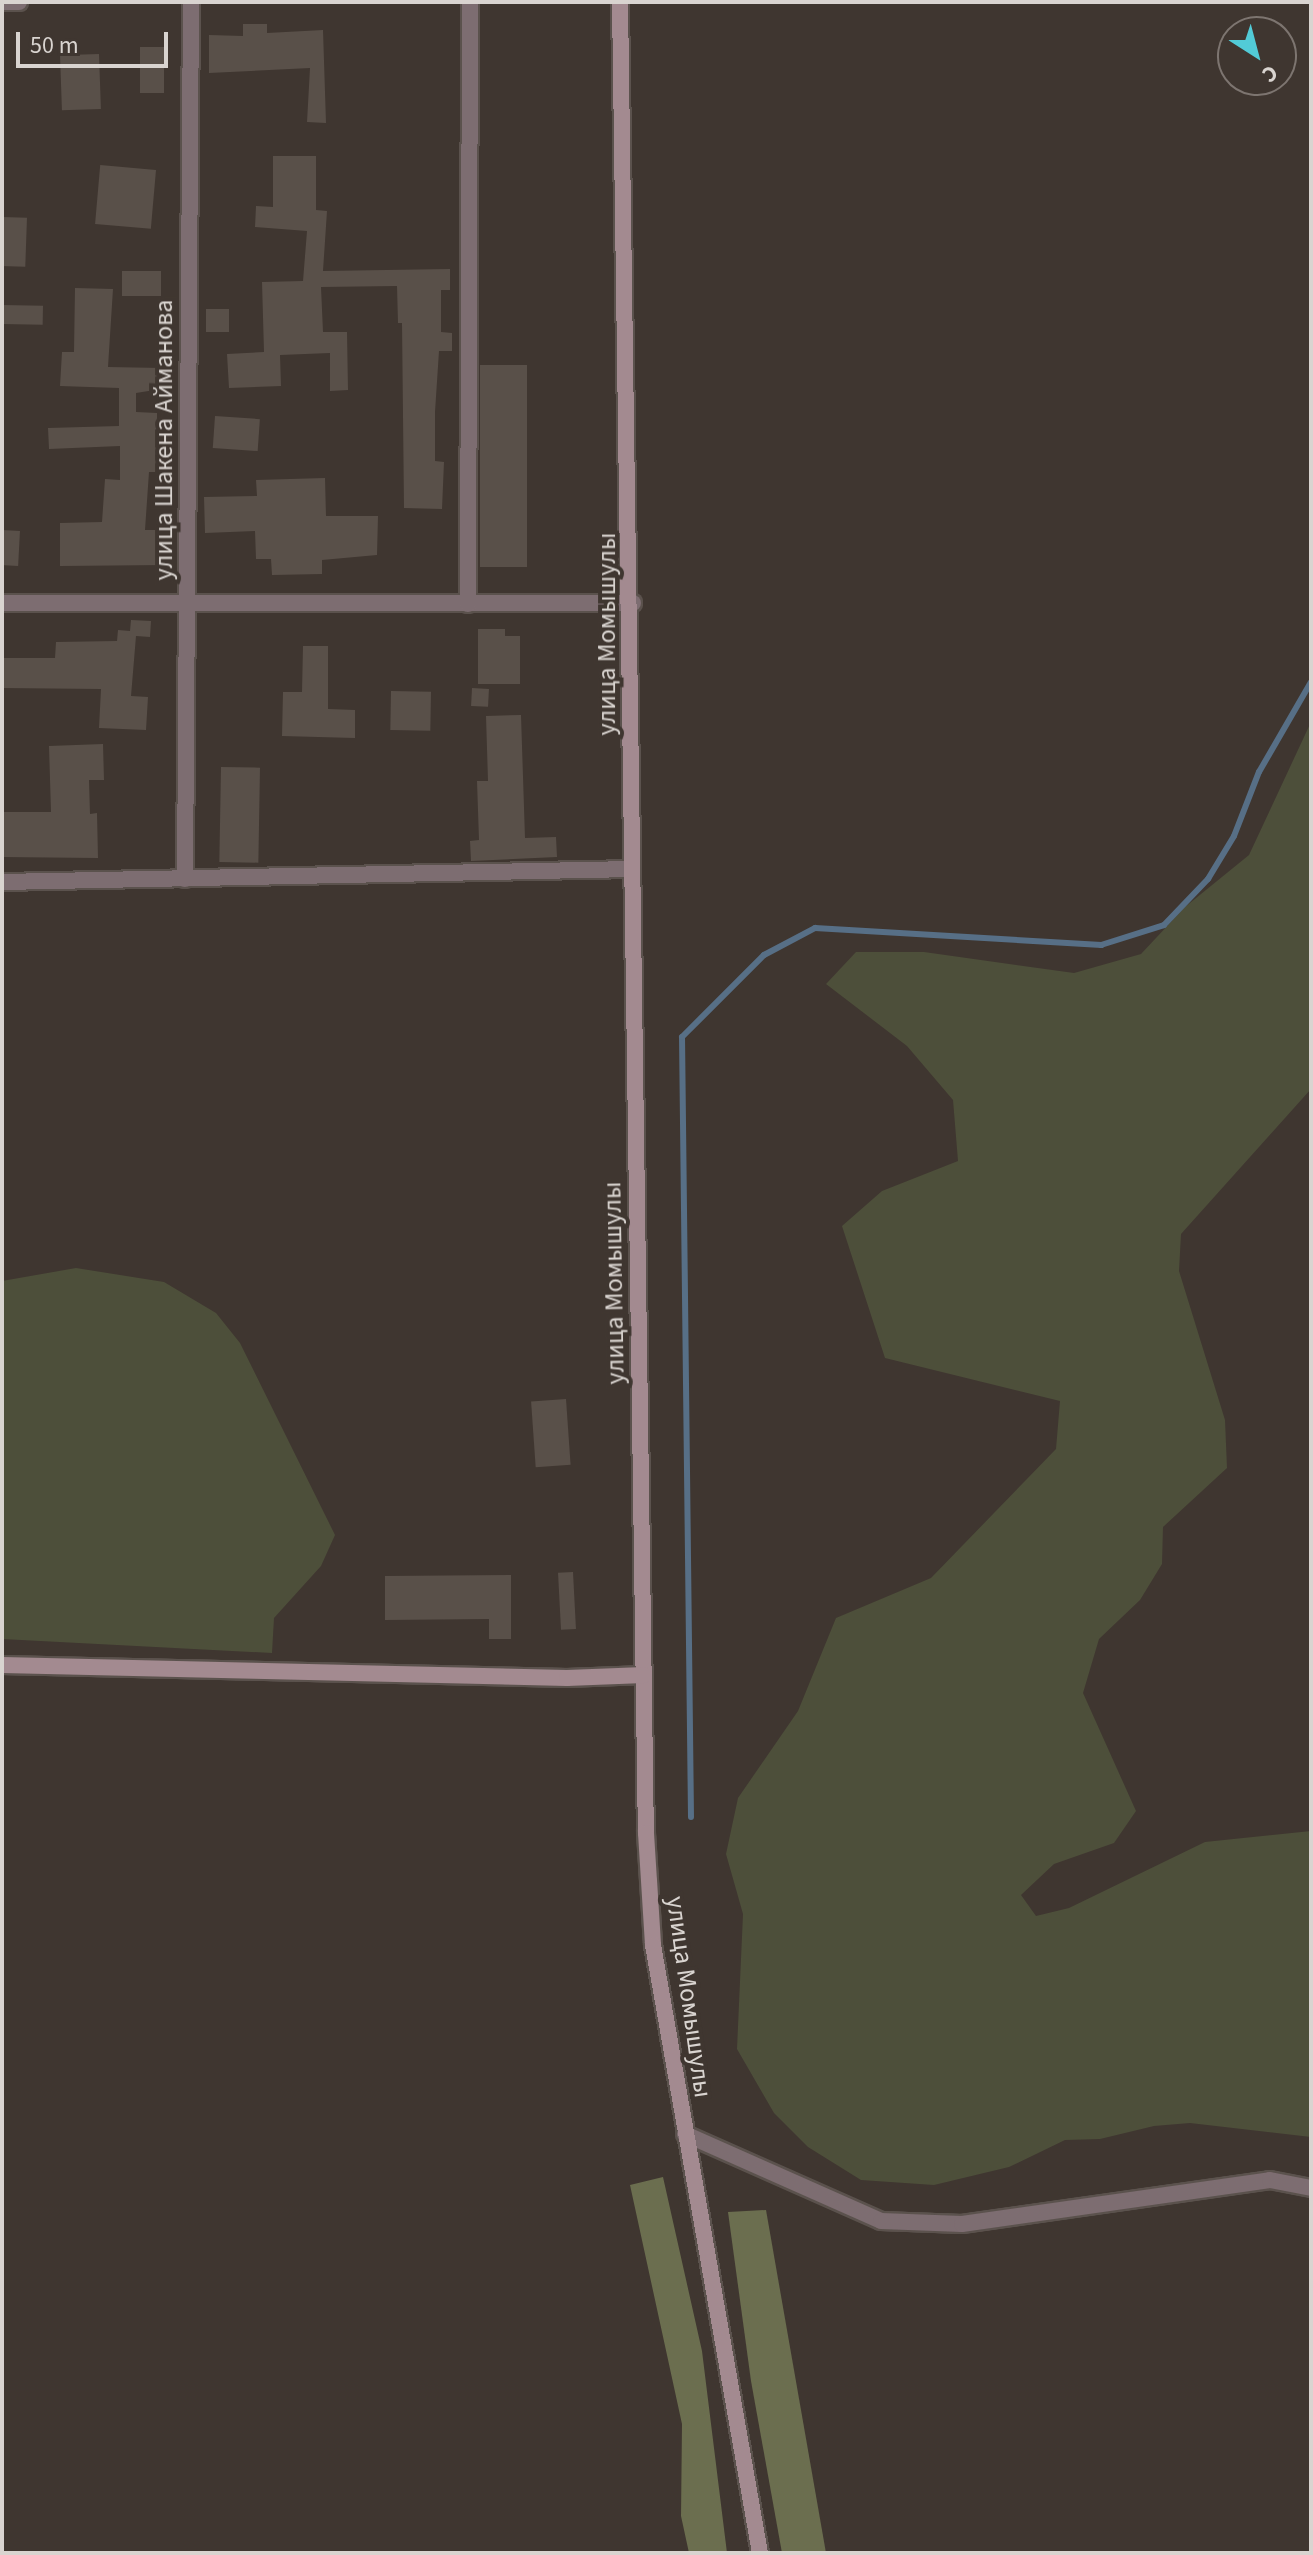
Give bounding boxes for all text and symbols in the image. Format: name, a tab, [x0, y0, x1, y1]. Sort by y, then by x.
scale bar	[20, 16, 172, 66]
north arrow	[1217, 16, 1297, 96]
text: 50 m	[30, 28, 79, 63]
text: С	[1255, 57, 1285, 91]
street label: улица Шакена Айманова	[148, 300, 180, 580]
street label: улица Момышулы	[591, 532, 623, 736]
street label: улица Момышулы	[597, 1181, 631, 1385]
street label: улица Момышулы	[659, 1894, 719, 2100]

